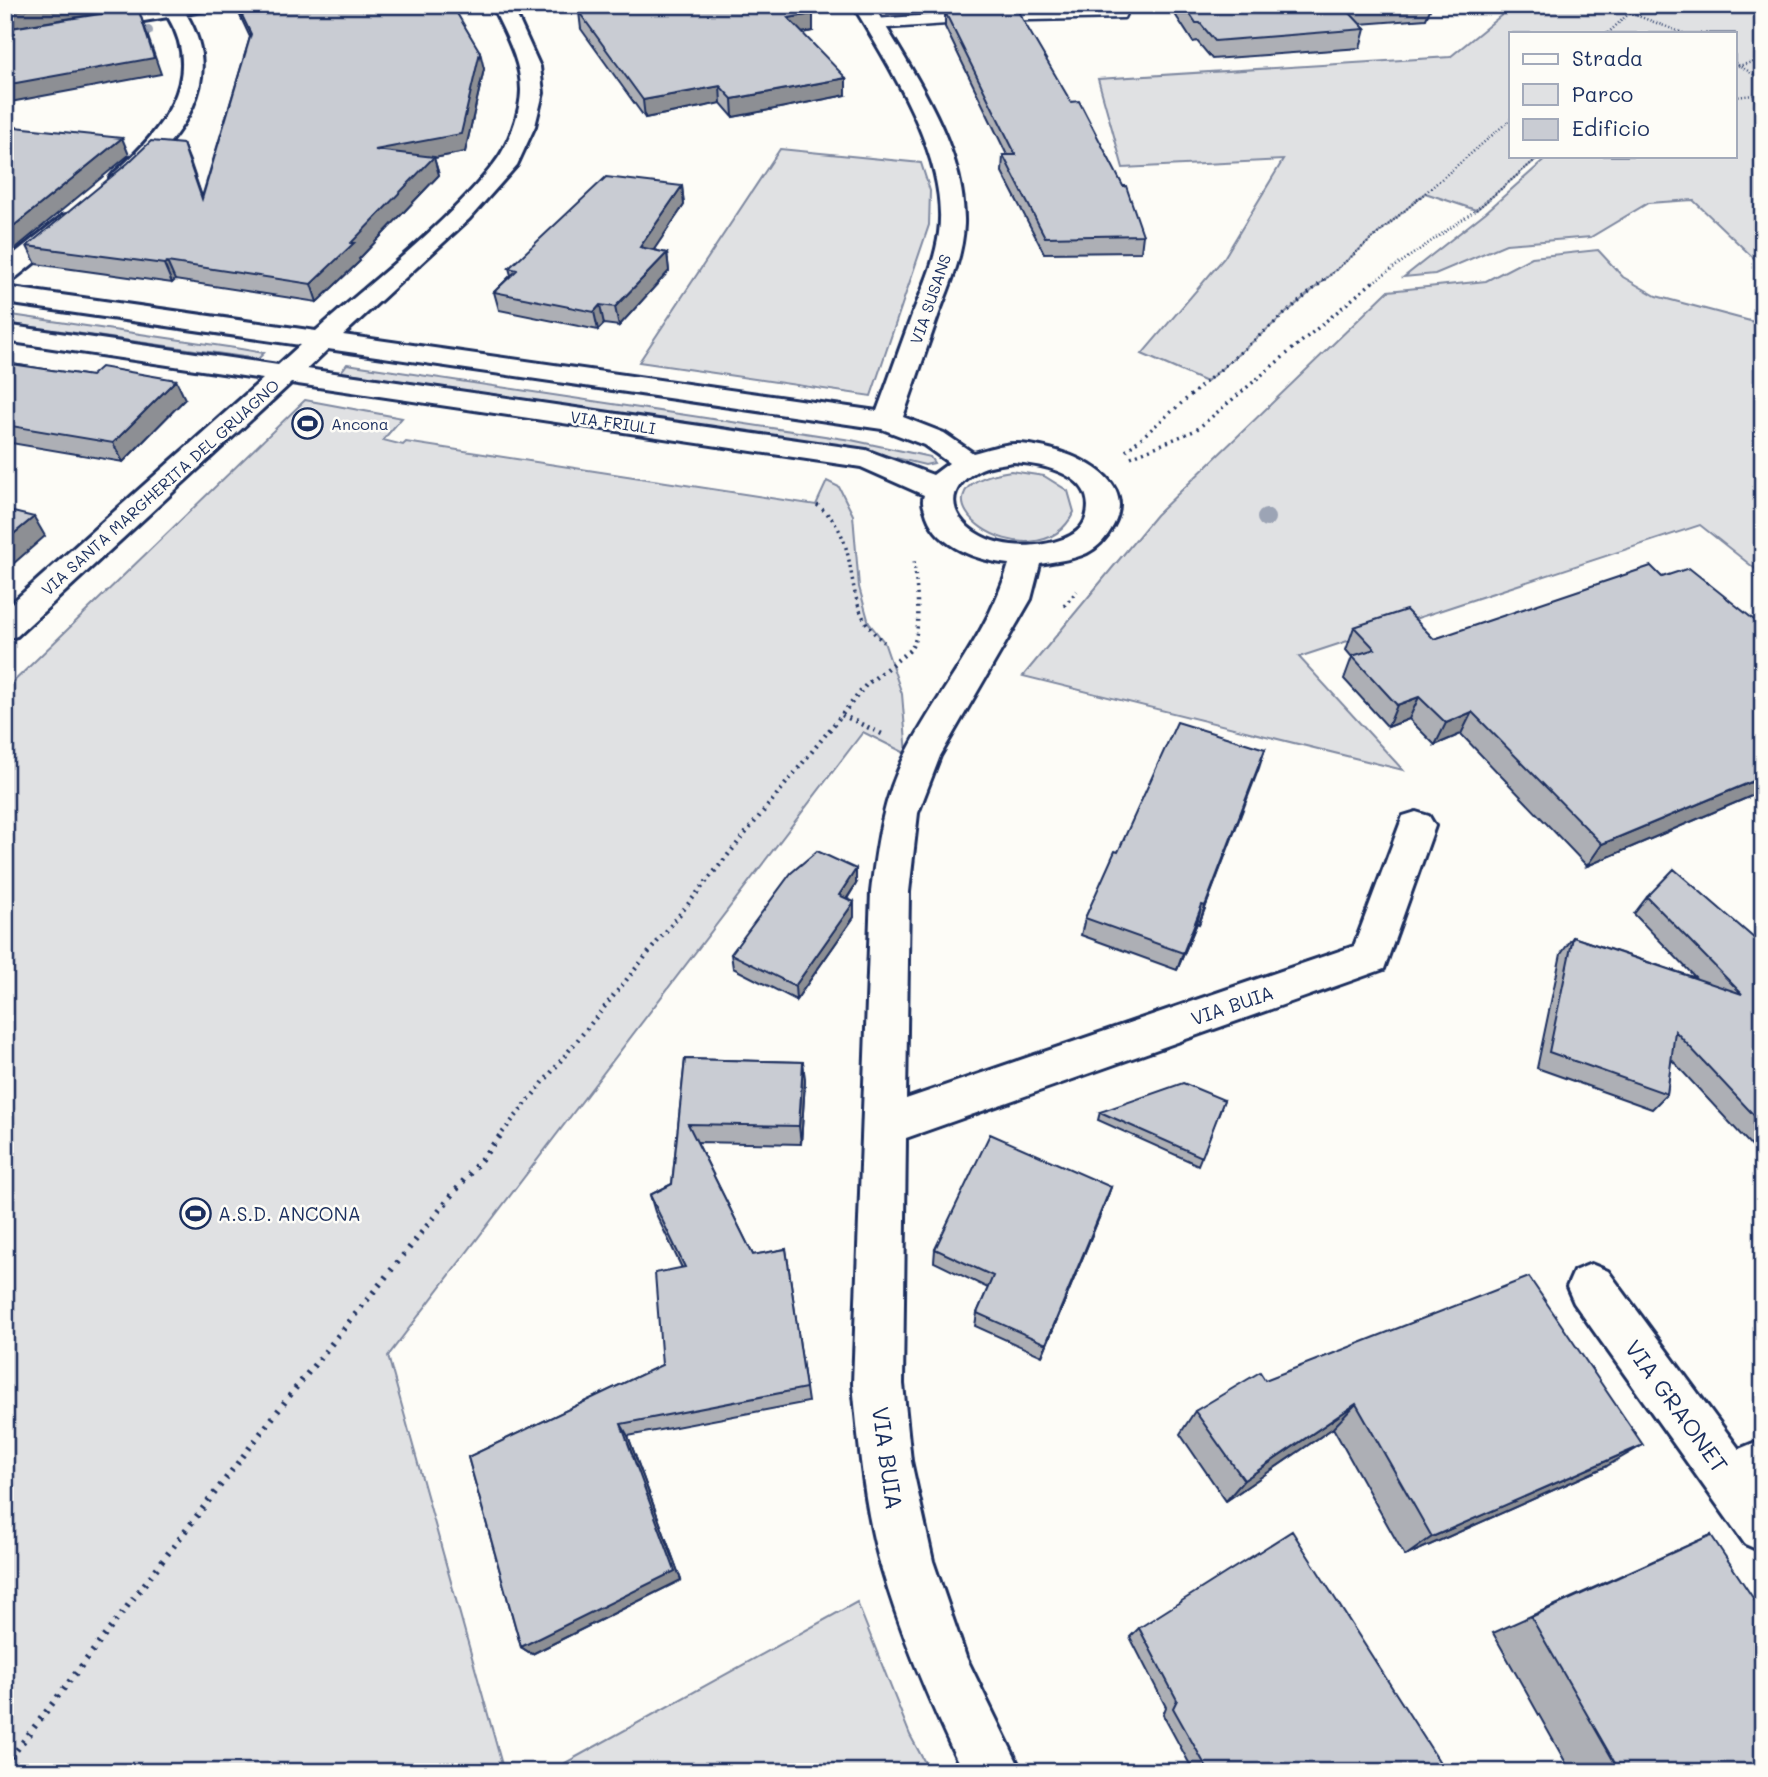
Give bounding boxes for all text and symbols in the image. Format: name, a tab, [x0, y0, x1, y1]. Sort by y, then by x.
legend	[1509, 32, 1736, 158]
text: Strada	[1572, 44, 1643, 71]
text: Parco	[1572, 80, 1633, 107]
text: Edificio	[1572, 114, 1650, 141]
street label: VIA SUSANS	[905, 251, 955, 347]
street label: VIA SANTA MARGHERITA DEL GRUAGNO	[37, 374, 283, 600]
sports icon: Ancona	[291, 406, 325, 440]
street label: VIA FRIULI	[569, 406, 657, 438]
place label: Ancona	[331, 413, 389, 434]
street label: VIA BUIA	[1187, 979, 1277, 1031]
sports icon: A.S.D. ANCONA	[178, 1196, 212, 1230]
place label: A.S.D. ANCONA	[218, 1201, 361, 1226]
street label: VIA GRAONET	[1619, 1334, 1735, 1478]
street label: VIA BUIA	[866, 1405, 910, 1511]

